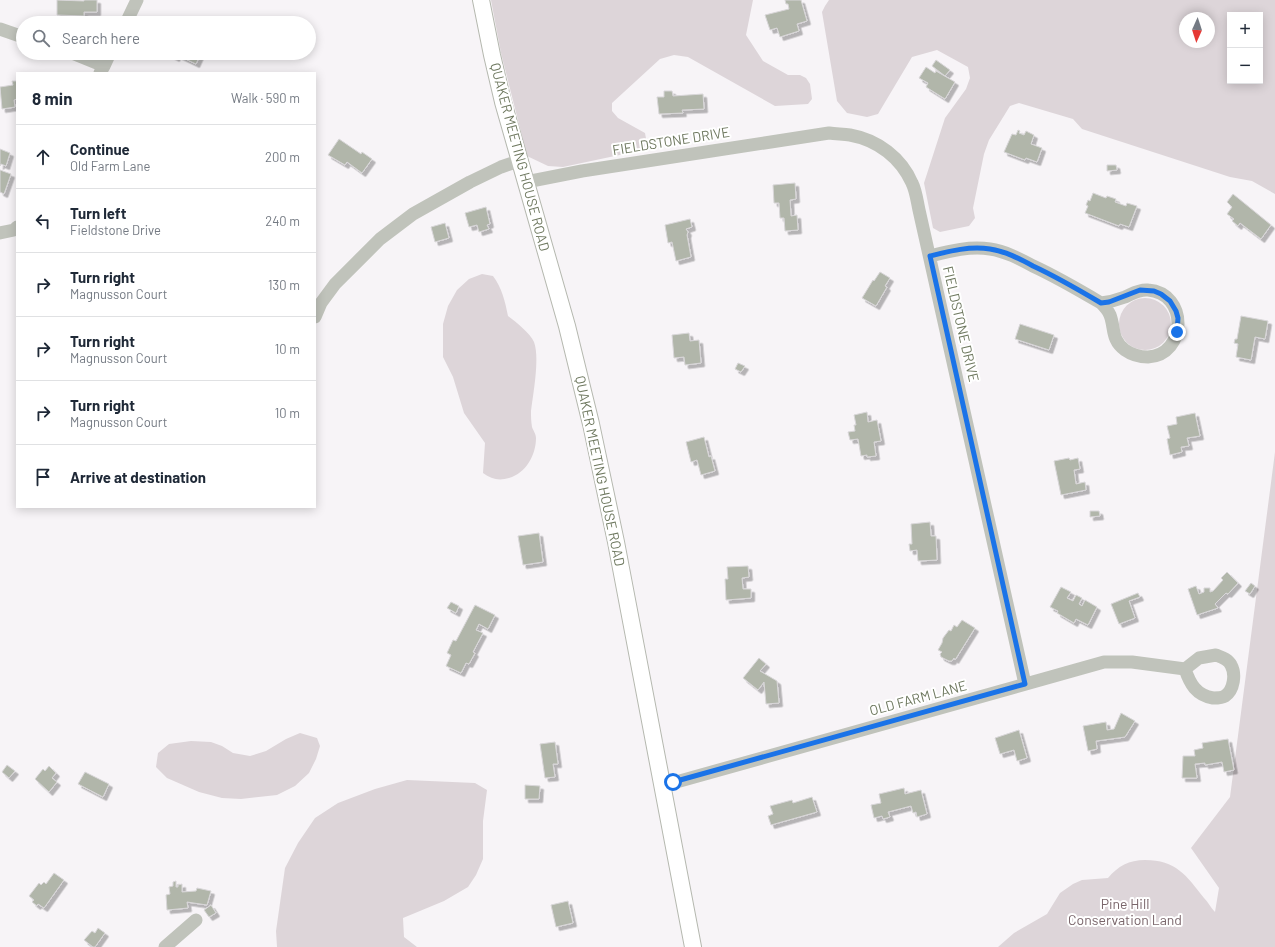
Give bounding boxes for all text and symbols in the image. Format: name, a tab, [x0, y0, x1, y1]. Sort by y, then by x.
north arrow	[1179, 12, 1215, 48]
map controls	[1227, 12, 1263, 84]
button: +	[1227, 12, 1263, 48]
search box	[16, 16, 316, 60]
icon: search	[30, 27, 52, 49]
text: Search here	[62, 29, 140, 47]
button: −	[1227, 48, 1263, 84]
street label: QUAKER MEETING HOUSE ROAD	[487, 61, 554, 253]
text: 8 min	[32, 88, 72, 108]
text: Walk · 590 m	[231, 90, 300, 106]
street label: FIELDSTONE DRIVE	[611, 123, 731, 158]
text: Continue	[70, 140, 130, 158]
icon: ahead	[32, 146, 54, 168]
text: 200 m	[265, 149, 300, 165]
text: Old Farm Lane	[70, 158, 150, 174]
text: Turn left	[70, 204, 126, 222]
icon: left	[32, 210, 54, 232]
text: 240 m	[265, 213, 300, 229]
text: Fieldstone Drive	[70, 222, 161, 238]
street label: FIELDSTONE DRIVE	[940, 264, 983, 384]
text: Turn right	[70, 268, 135, 286]
icon: right	[32, 274, 54, 296]
text: 130 m	[268, 277, 300, 293]
text: Magnusson Court	[70, 286, 167, 302]
route end	[1168, 323, 1186, 341]
text: Turn right	[70, 332, 135, 350]
icon: right	[32, 338, 54, 360]
text: 10 m	[275, 341, 300, 357]
text: Magnusson Court	[70, 350, 167, 366]
street label: QUAKER MEETING HOUSE ROAD	[572, 374, 629, 568]
text: Turn right	[70, 396, 135, 414]
icon: right	[32, 402, 54, 424]
text: 10 m	[275, 405, 300, 421]
text: Magnusson Court	[70, 414, 167, 430]
icon: arrive	[32, 466, 54, 488]
text: Arrive at destination	[70, 468, 206, 486]
street label: OLD FARM LANE	[867, 676, 968, 719]
route start	[664, 773, 682, 791]
park label: Pine Hill Conservation Land	[1068, 895, 1182, 928]

